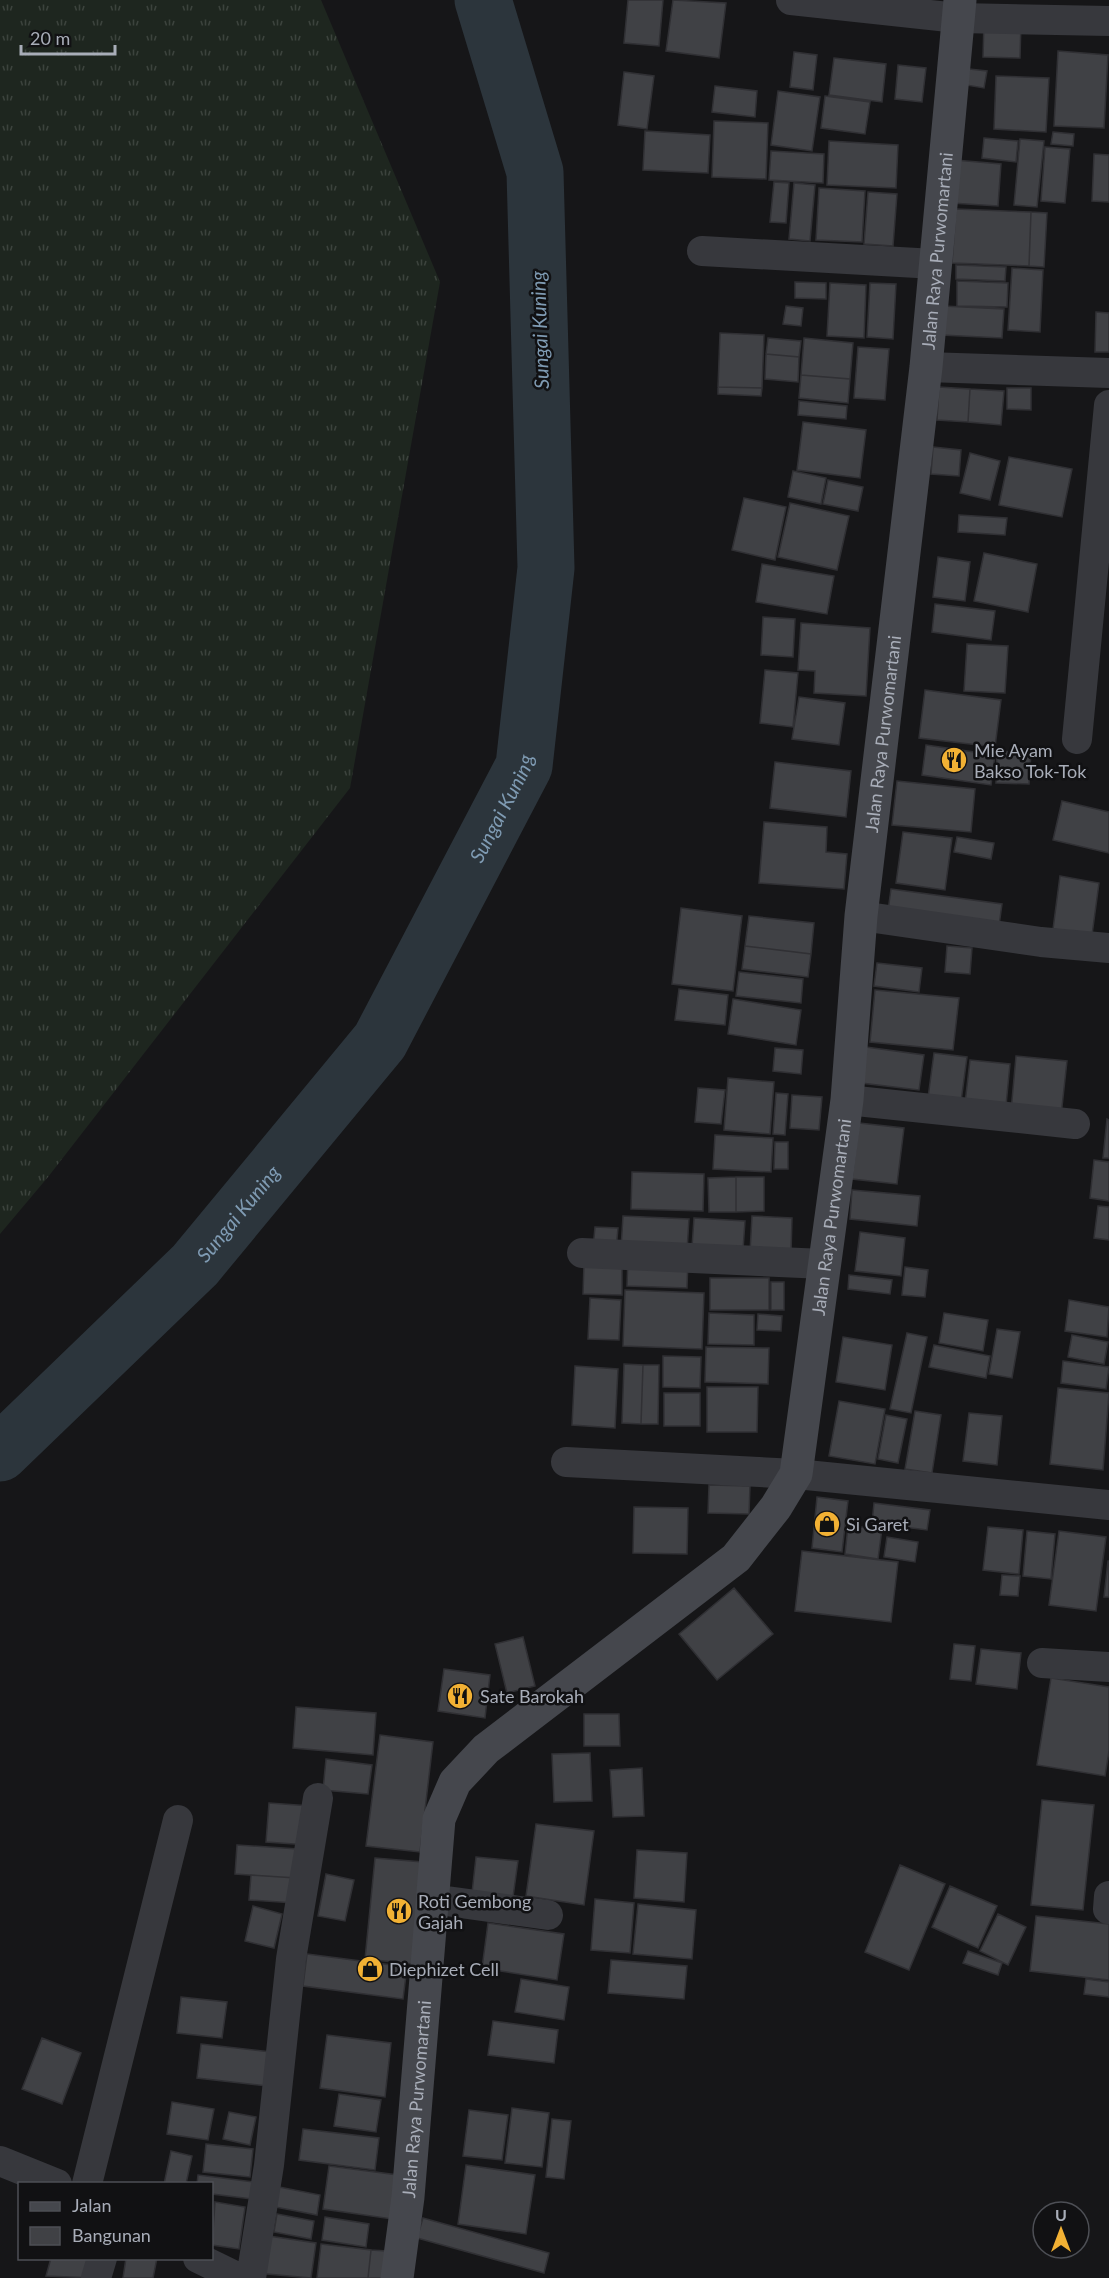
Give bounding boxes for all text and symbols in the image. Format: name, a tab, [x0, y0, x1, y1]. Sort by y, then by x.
scale bar	[21, 18, 116, 56]
text: 20 m	[30, 27, 70, 49]
street label: Jalan Raya Purwomartani	[917, 151, 957, 351]
water label: Sungai Kuning	[525, 270, 553, 389]
street label: Jalan Raya Purwomartani	[860, 634, 905, 834]
place label: Mie Ayam Bakso Tok-Tok	[974, 739, 1087, 782]
restaurant icon: Mie Ayam Bakso Tok-Tok	[939, 745, 969, 775]
water label: Sungai Kuning	[464, 753, 537, 866]
street label: Jalan Raya Purwomartani	[807, 1117, 855, 1317]
water label: Sungai Kuning	[191, 1160, 285, 1266]
shop icon: Si Garet	[812, 1509, 842, 1539]
place label: Si Garet	[846, 1513, 909, 1535]
restaurant icon: Sate Barokah	[445, 1681, 475, 1711]
place label: Sate Barokah	[480, 1685, 584, 1707]
place label: Roti Gembong Gajah	[418, 1890, 531, 1933]
restaurant icon: Roti Gembong Gajah	[384, 1896, 414, 1926]
shop icon: Diephizet Cell	[355, 1954, 385, 1984]
place label: Diephizet Cell	[389, 1958, 499, 1980]
street label: Jalan Raya Purwomartani	[397, 1999, 435, 2199]
legend	[18, 2182, 213, 2260]
text: Jalan	[72, 2194, 111, 2216]
north arrow	[1031, 2200, 1091, 2260]
text: U	[1055, 2205, 1067, 2224]
text: Bangunan	[72, 2224, 151, 2246]

